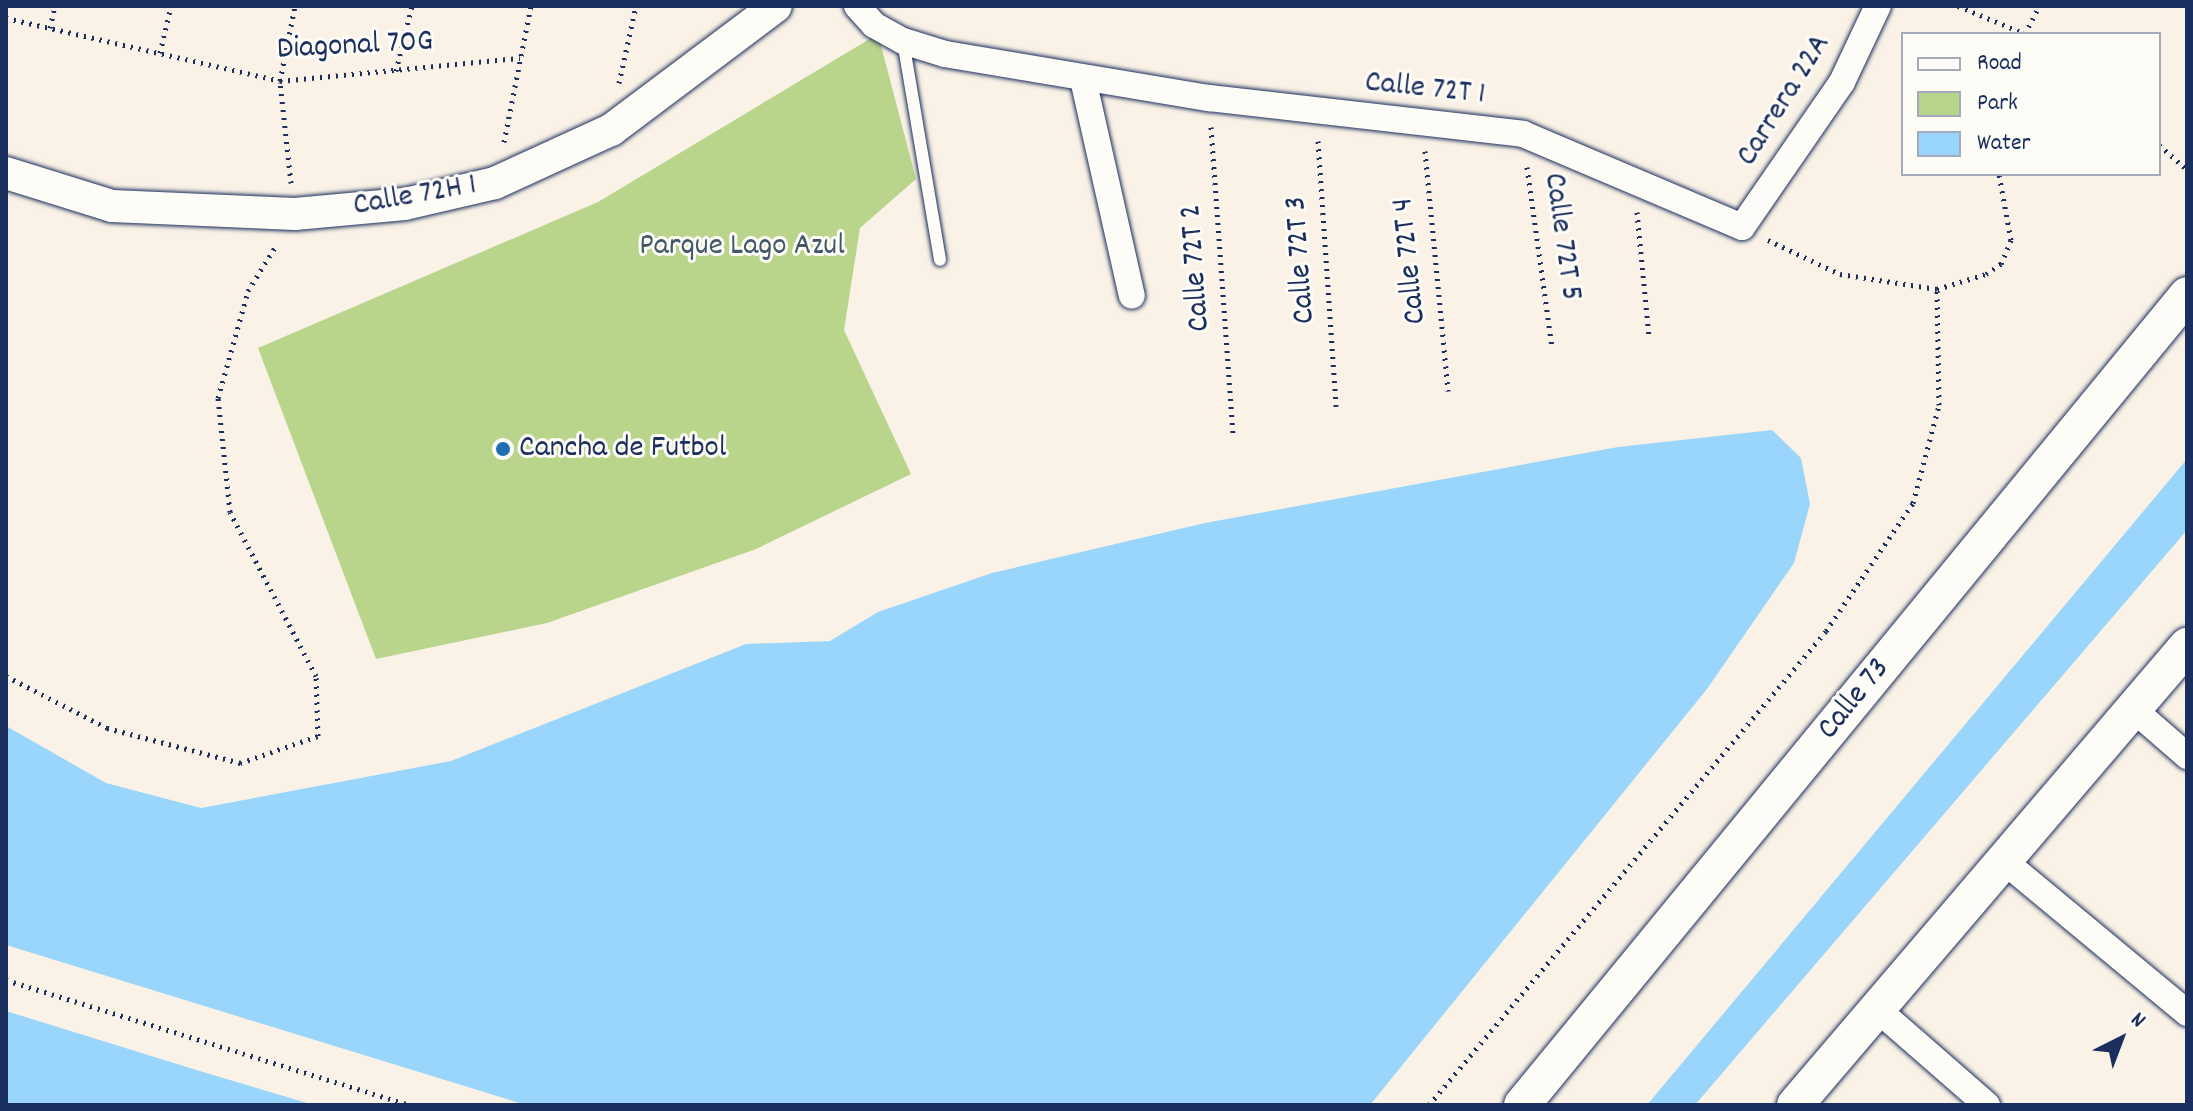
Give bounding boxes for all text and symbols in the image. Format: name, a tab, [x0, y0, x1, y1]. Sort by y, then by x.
street label: Diagonal 70G	[276, 24, 434, 70]
street label: Carrera 22A	[1729, 28, 1841, 174]
legend	[1901, 32, 2161, 176]
text: Road	[1977, 47, 2022, 81]
street label: Calle 72T 1	[1363, 65, 1487, 115]
text: Park	[1977, 87, 2018, 121]
text: Water	[1977, 127, 2030, 161]
street label: Calle 72H 1	[350, 167, 480, 227]
street label: Calle 72T 5	[1533, 171, 1589, 303]
street label: Calle 72T 3	[1278, 195, 1326, 325]
street label: Calle 72T 4	[1385, 196, 1437, 326]
street label: Calle 72T 2	[1173, 203, 1221, 333]
park label: Parque Lago Azul	[639, 228, 845, 266]
place label: Cancha de Futbol	[519, 430, 726, 468]
marker: Cancha de Futbol	[494, 440, 512, 458]
street label: Calle 73	[1811, 651, 1899, 749]
north arrow	[2081, 999, 2161, 1079]
text: N	[2123, 1006, 2152, 1036]

